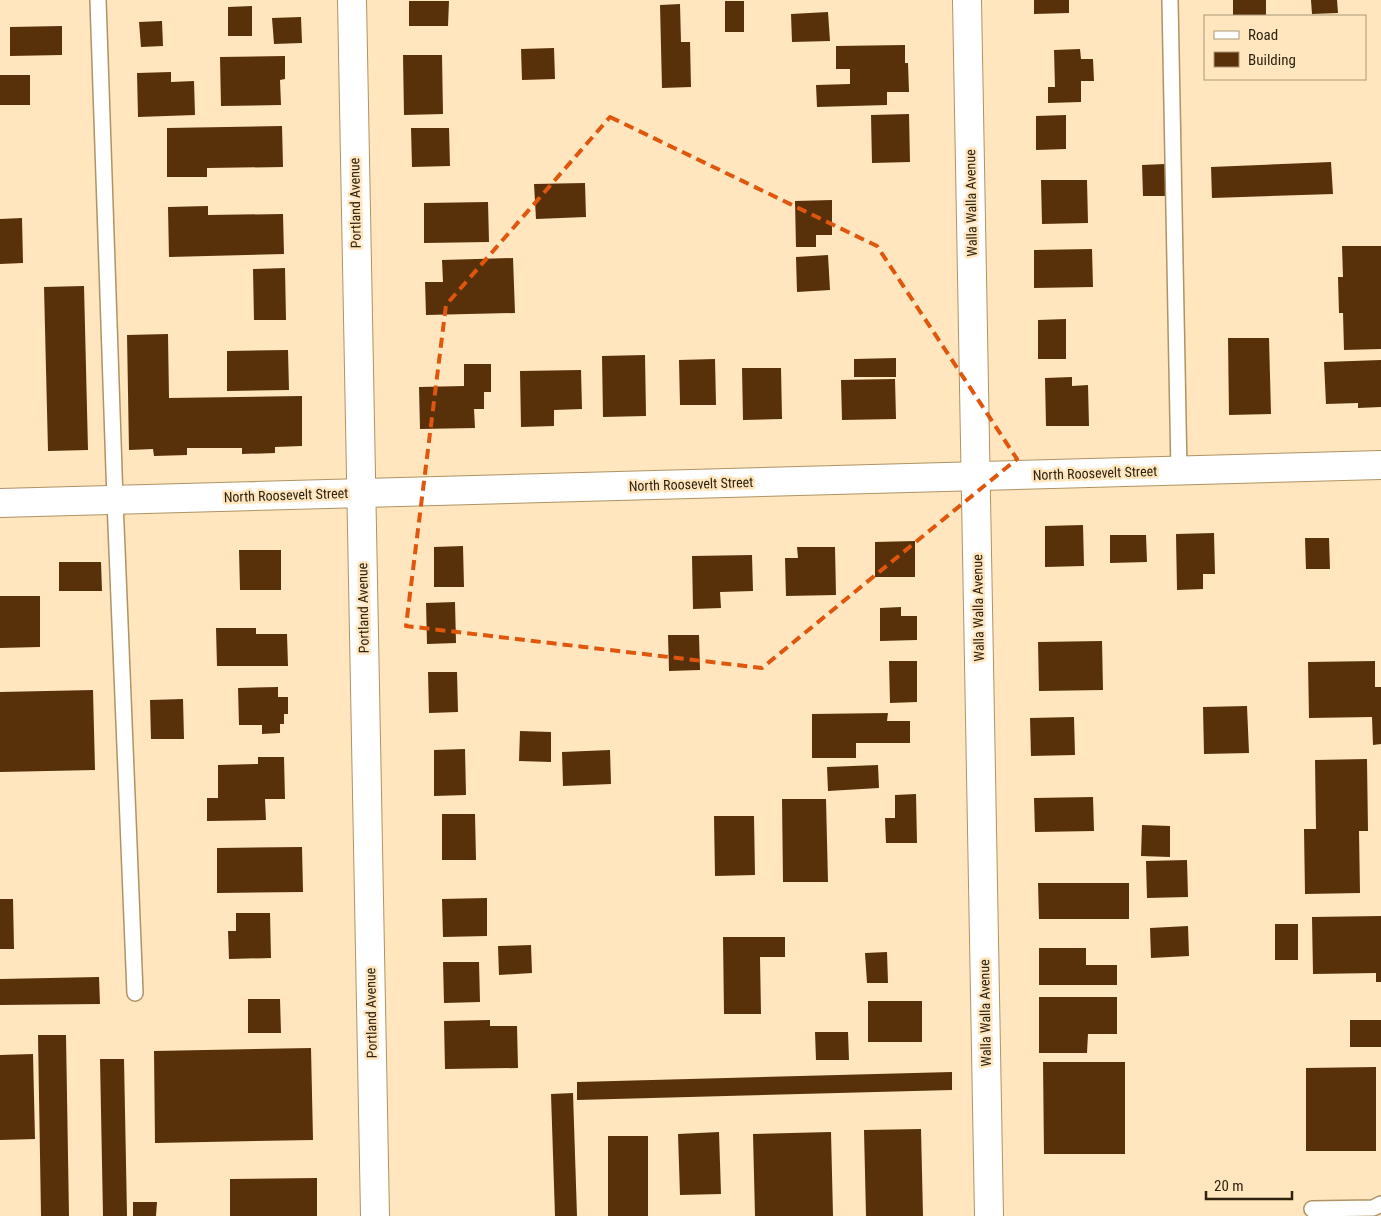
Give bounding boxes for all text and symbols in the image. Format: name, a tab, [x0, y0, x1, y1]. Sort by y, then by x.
legend	[1204, 15, 1366, 80]
text: Road	[1248, 26, 1278, 44]
text: Building	[1248, 51, 1296, 69]
street label: Walla Walla Avenue	[962, 149, 980, 257]
street label: Portland Avenue	[346, 157, 364, 248]
street label: North Roosevelt Street	[1032, 463, 1158, 483]
street label: North Roosevelt Street	[628, 474, 754, 494]
street label: North Roosevelt Street	[223, 485, 349, 505]
street label: Walla Walla Avenue	[969, 554, 987, 662]
street label: Portland Avenue	[354, 562, 372, 653]
street label: Walla Walla Avenue	[976, 959, 994, 1067]
street label: Portland Avenue	[362, 967, 380, 1058]
scale bar	[1206, 1168, 1292, 1200]
text: 20 m	[1214, 1177, 1244, 1195]

